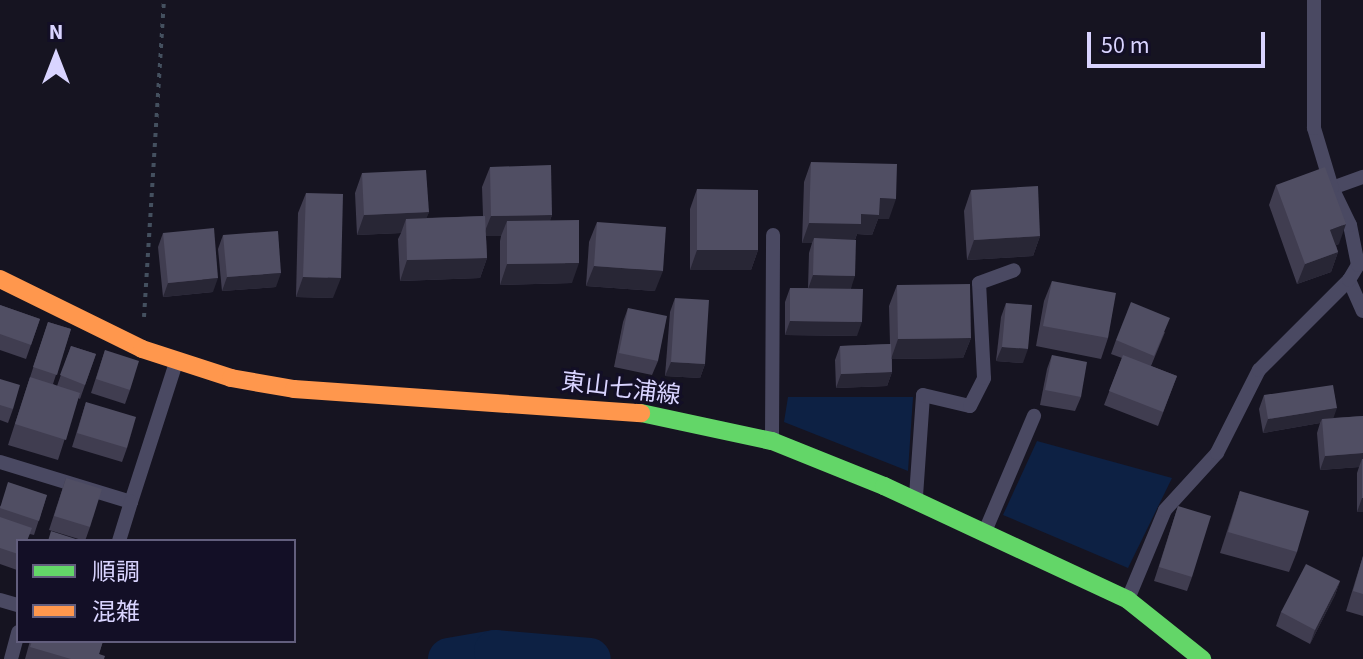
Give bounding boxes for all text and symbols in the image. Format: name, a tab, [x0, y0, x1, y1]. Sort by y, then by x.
north arrow	[16, 16, 96, 96]
text: N	[49, 16, 63, 48]
scale bar	[1091, 16, 1269, 66]
text: 50 m	[1101, 28, 1150, 63]
street label: 東山七浦線	[560, 367, 682, 411]
legend	[16, 539, 296, 643]
text: 順調	[92, 555, 140, 590]
text: 混雑	[92, 595, 140, 630]

